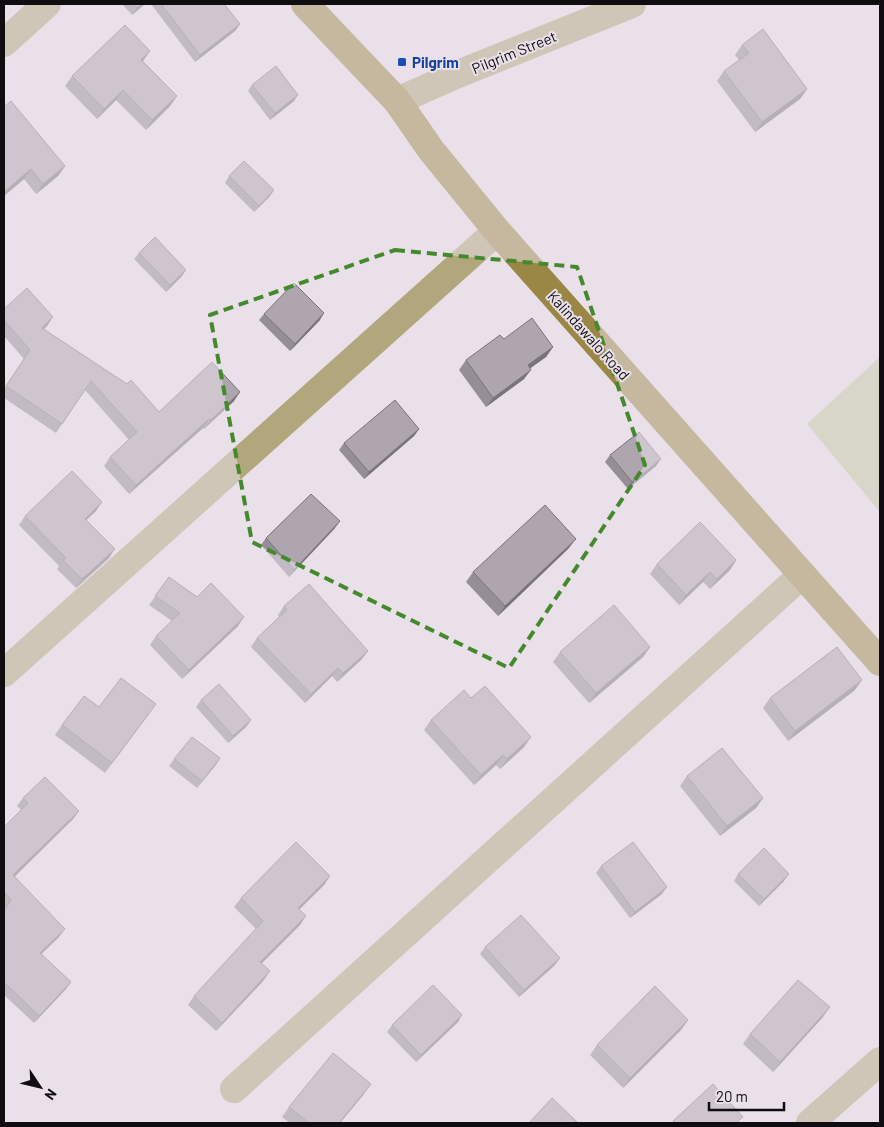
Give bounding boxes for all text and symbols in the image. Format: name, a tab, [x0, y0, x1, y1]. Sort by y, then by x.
street label: Pilgrim Street	[469, 27, 559, 77]
place label: Pilgrim	[412, 53, 459, 71]
marker: Pilgrim	[396, 56, 408, 68]
street label: Kalindawalo Road	[544, 287, 634, 383]
north arrow	[15, 1062, 65, 1112]
scale bar	[709, 1080, 784, 1112]
text: N	[41, 1086, 61, 1103]
text: 20 m	[716, 1087, 748, 1105]

